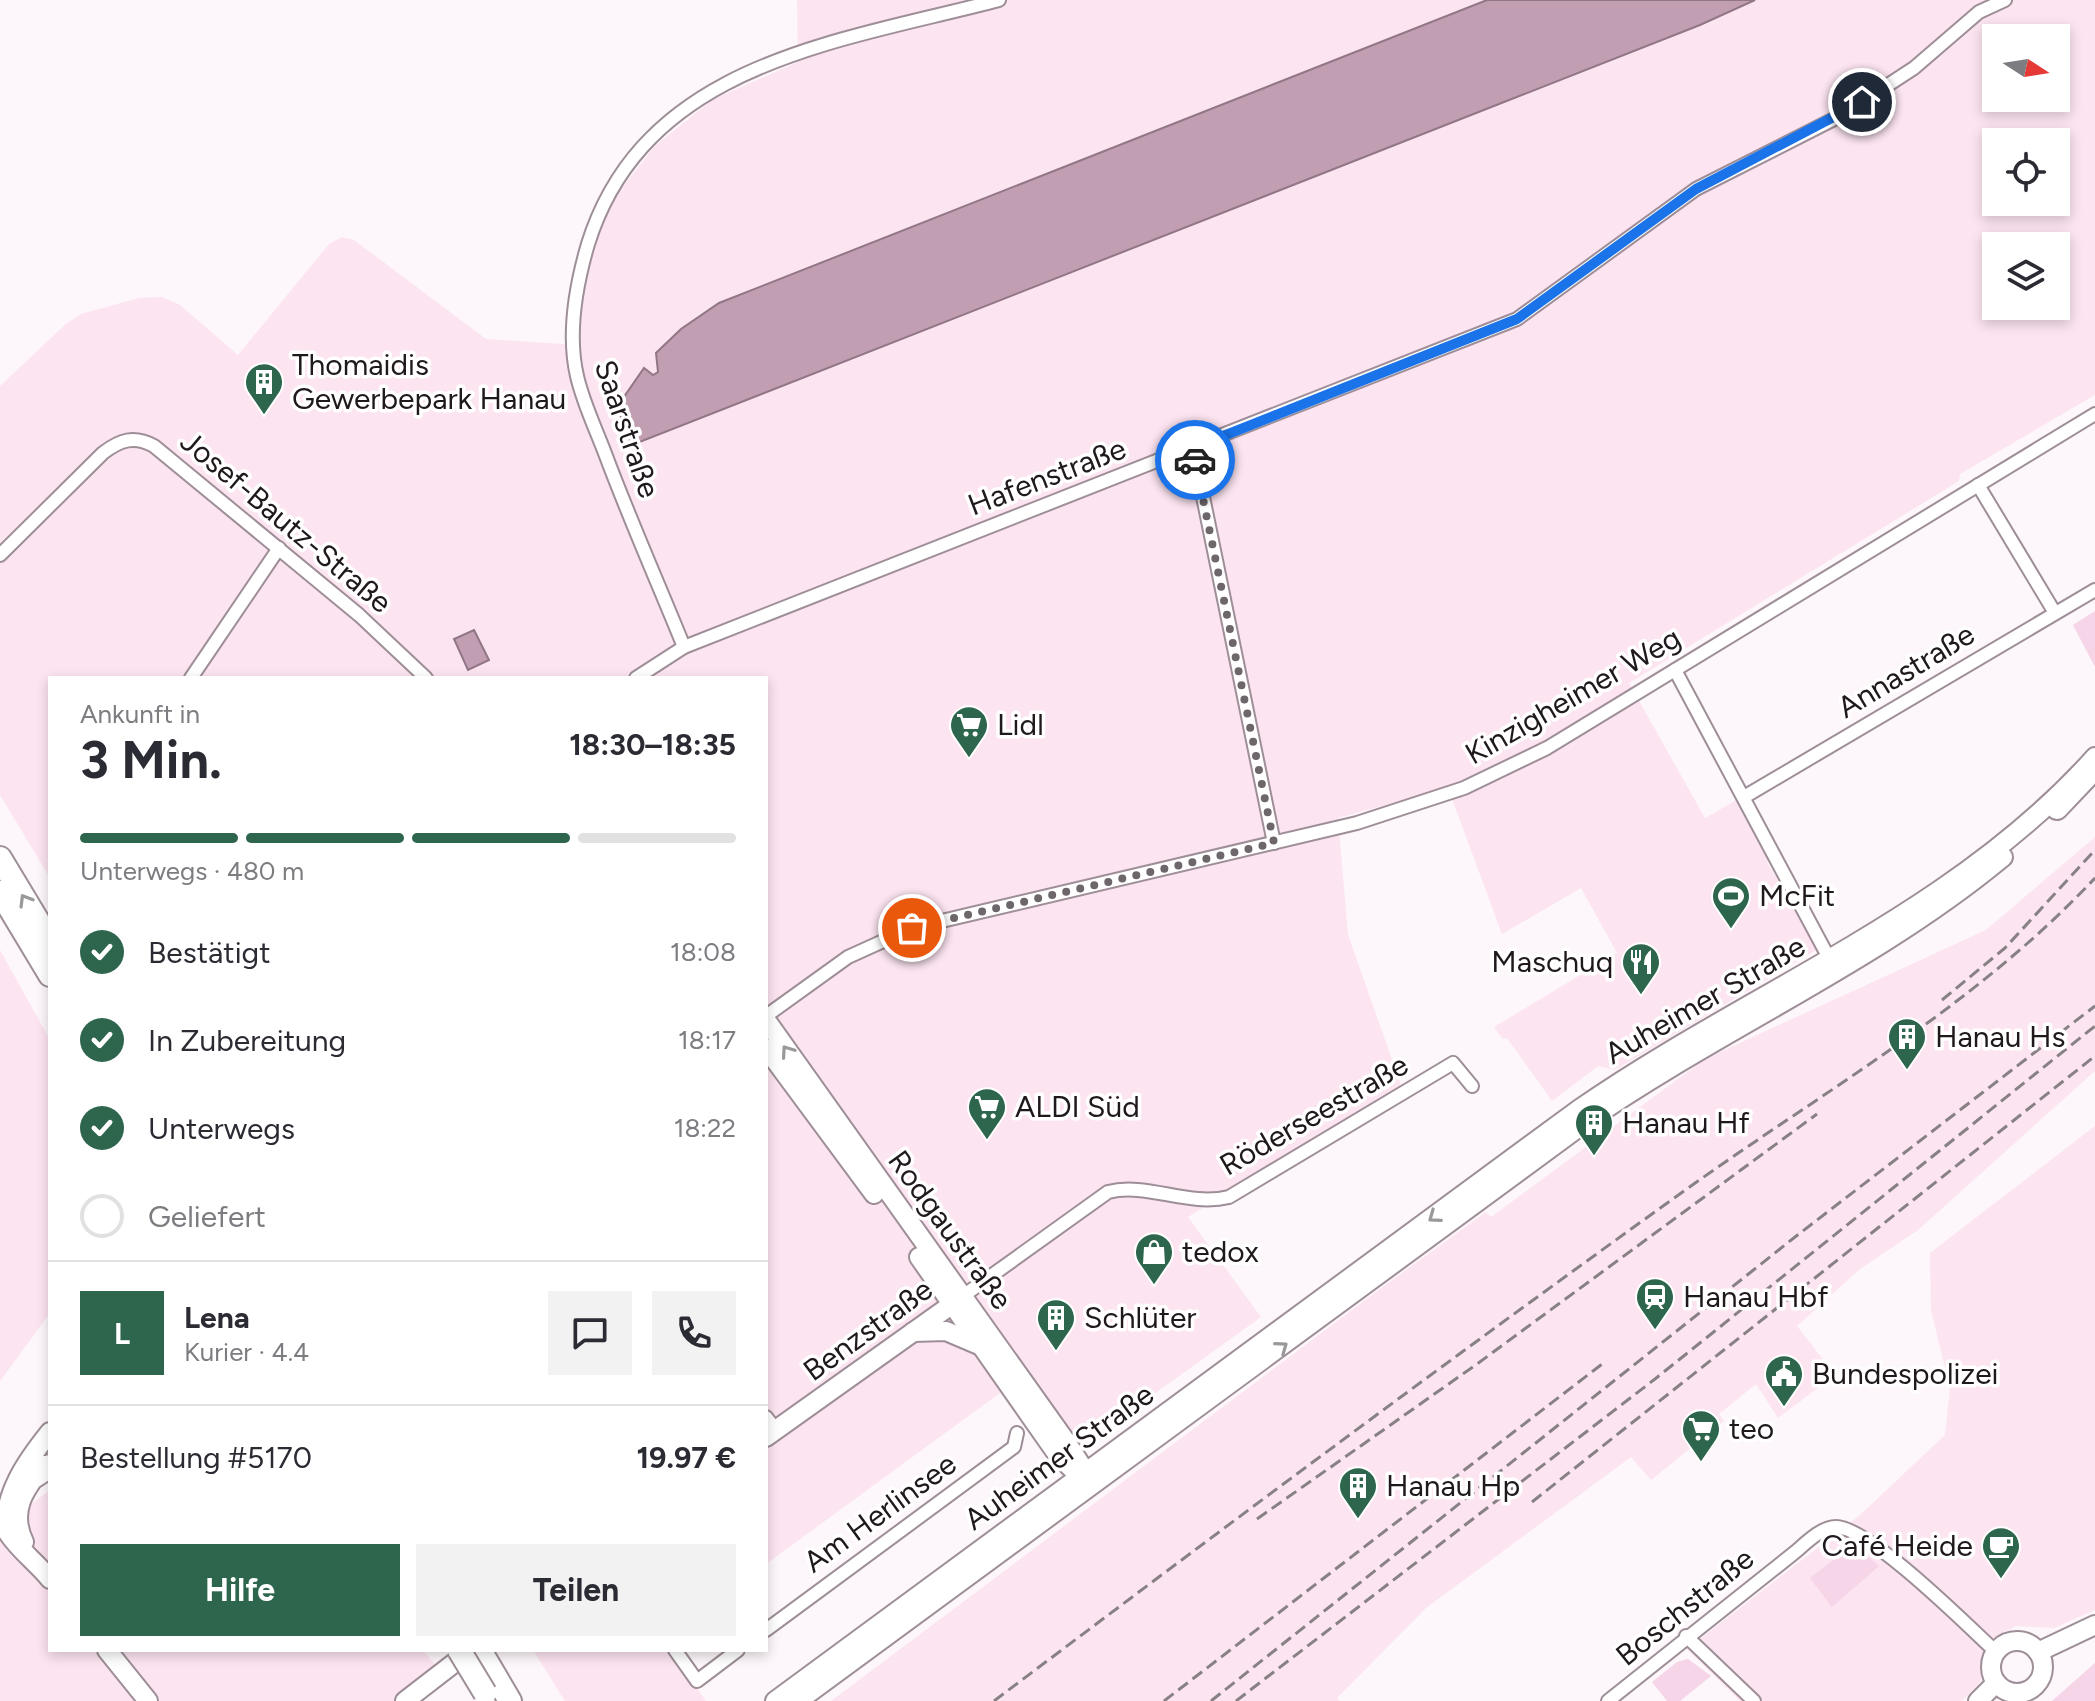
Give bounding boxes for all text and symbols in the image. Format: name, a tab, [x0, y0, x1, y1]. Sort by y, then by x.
north arrow	[1982, 24, 2070, 112]
map controls	[1982, 24, 2070, 320]
pin	[1828, 68, 1896, 136]
icon: home	[1840, 80, 1884, 124]
button: locate	[1982, 128, 2070, 216]
button: layers	[1982, 232, 2070, 320]
place label: Thomaidis Gewerbepark Hanau	[292, 346, 566, 417]
street label: Saarstraße	[587, 355, 668, 503]
building icon: Thomaidis Gewerbepark Hanau	[243, 361, 285, 416]
courier	[1155, 420, 1235, 500]
street label: Josef-Bautz-Straße	[173, 423, 399, 621]
street label: Hafenstraße	[963, 430, 1131, 524]
icon: car	[1173, 438, 1217, 482]
street label: Annastraße	[1831, 615, 1981, 726]
street label: Kinzigheimer Weg	[1459, 619, 1687, 772]
text: Ankunft in	[80, 698, 200, 730]
supermarket icon: Lidl	[948, 704, 990, 759]
place label: Lidl	[997, 706, 1044, 743]
text: 18:30–18:35	[569, 726, 736, 763]
text: 3 Min.	[80, 729, 222, 791]
text: Unterwegs · 480 m	[80, 855, 304, 887]
sports icon: McFit	[1710, 875, 1752, 930]
place label: McFit	[1759, 877, 1835, 914]
one-way arrow	[19, 894, 35, 909]
pin	[878, 894, 946, 962]
icon: bag	[890, 906, 934, 950]
street label: Auheimer Straße	[1598, 927, 1811, 1072]
icon: check	[80, 930, 124, 974]
text: Bestätigt	[148, 934, 271, 971]
text: 18:08	[670, 936, 736, 968]
restaurant icon: Maschuq	[1620, 941, 1662, 996]
place label: Maschuq	[1491, 943, 1613, 980]
building icon: Hanau Hs	[1886, 1016, 1928, 1071]
icon: check	[80, 1018, 124, 1062]
place label: Hanau Hs	[1935, 1018, 2066, 1055]
text: In Zubereitung	[148, 1022, 346, 1059]
text: 18:17	[678, 1024, 736, 1056]
one-way arrow	[783, 1045, 797, 1059]
street label: Röderseestraße	[1213, 1046, 1414, 1183]
supermarket icon: ALDI Süd	[966, 1086, 1008, 1141]
place label: ALDI Süd	[1015, 1088, 1140, 1125]
building icon: Hanau Hf	[1573, 1102, 1615, 1157]
place label: Hanau Hf	[1622, 1104, 1750, 1141]
icon: check	[80, 1106, 124, 1150]
text: Unterwegs	[148, 1110, 295, 1147]
text: 18:22	[674, 1112, 736, 1144]
street label: Rodgaustraße	[880, 1143, 1020, 1316]
text: Geliefert	[148, 1198, 266, 1235]
one-way arrow	[1428, 1207, 1443, 1221]
shop icon: tedox	[1133, 1231, 1175, 1286]
place label: tedox	[1182, 1233, 1259, 1270]
street label: Benzstraße	[796, 1270, 939, 1389]
station icon: Hanau Hbf	[1634, 1276, 1676, 1331]
place label: Hanau Hbf	[1683, 1278, 1828, 1315]
button: chat	[548, 1291, 632, 1375]
button: phone	[652, 1291, 736, 1375]
building icon: Schlüter	[1035, 1297, 1077, 1352]
text: Lena	[184, 1299, 250, 1336]
place label: Schlüter	[1084, 1299, 1197, 1336]
text: L	[114, 1315, 130, 1352]
text: Kurier · 4.4	[184, 1336, 309, 1368]
one-way arrow	[1273, 1343, 1287, 1357]
public building icon: Bundespolizei	[1763, 1353, 1805, 1408]
place label: Bundespolizei	[1812, 1355, 1999, 1392]
street label: Auheimer Straße	[957, 1375, 1161, 1538]
supermarket icon: teo	[1680, 1408, 1722, 1463]
place label: teo	[1729, 1410, 1774, 1447]
text: Bestellung #5170	[80, 1439, 312, 1476]
text: 19.97 €	[636, 1439, 736, 1476]
street label: Am Herlinsee	[796, 1445, 963, 1580]
building icon: Hanau Hp	[1337, 1465, 1379, 1520]
place label: Hanau Hp	[1386, 1467, 1520, 1504]
cafe icon: Café Heide	[1980, 1525, 2022, 1580]
place label: Café Heide	[1821, 1527, 1973, 1564]
street label: Boschstraße	[1608, 1540, 1761, 1673]
button: Hilfe	[80, 1544, 400, 1636]
button: Teilen	[416, 1544, 736, 1636]

